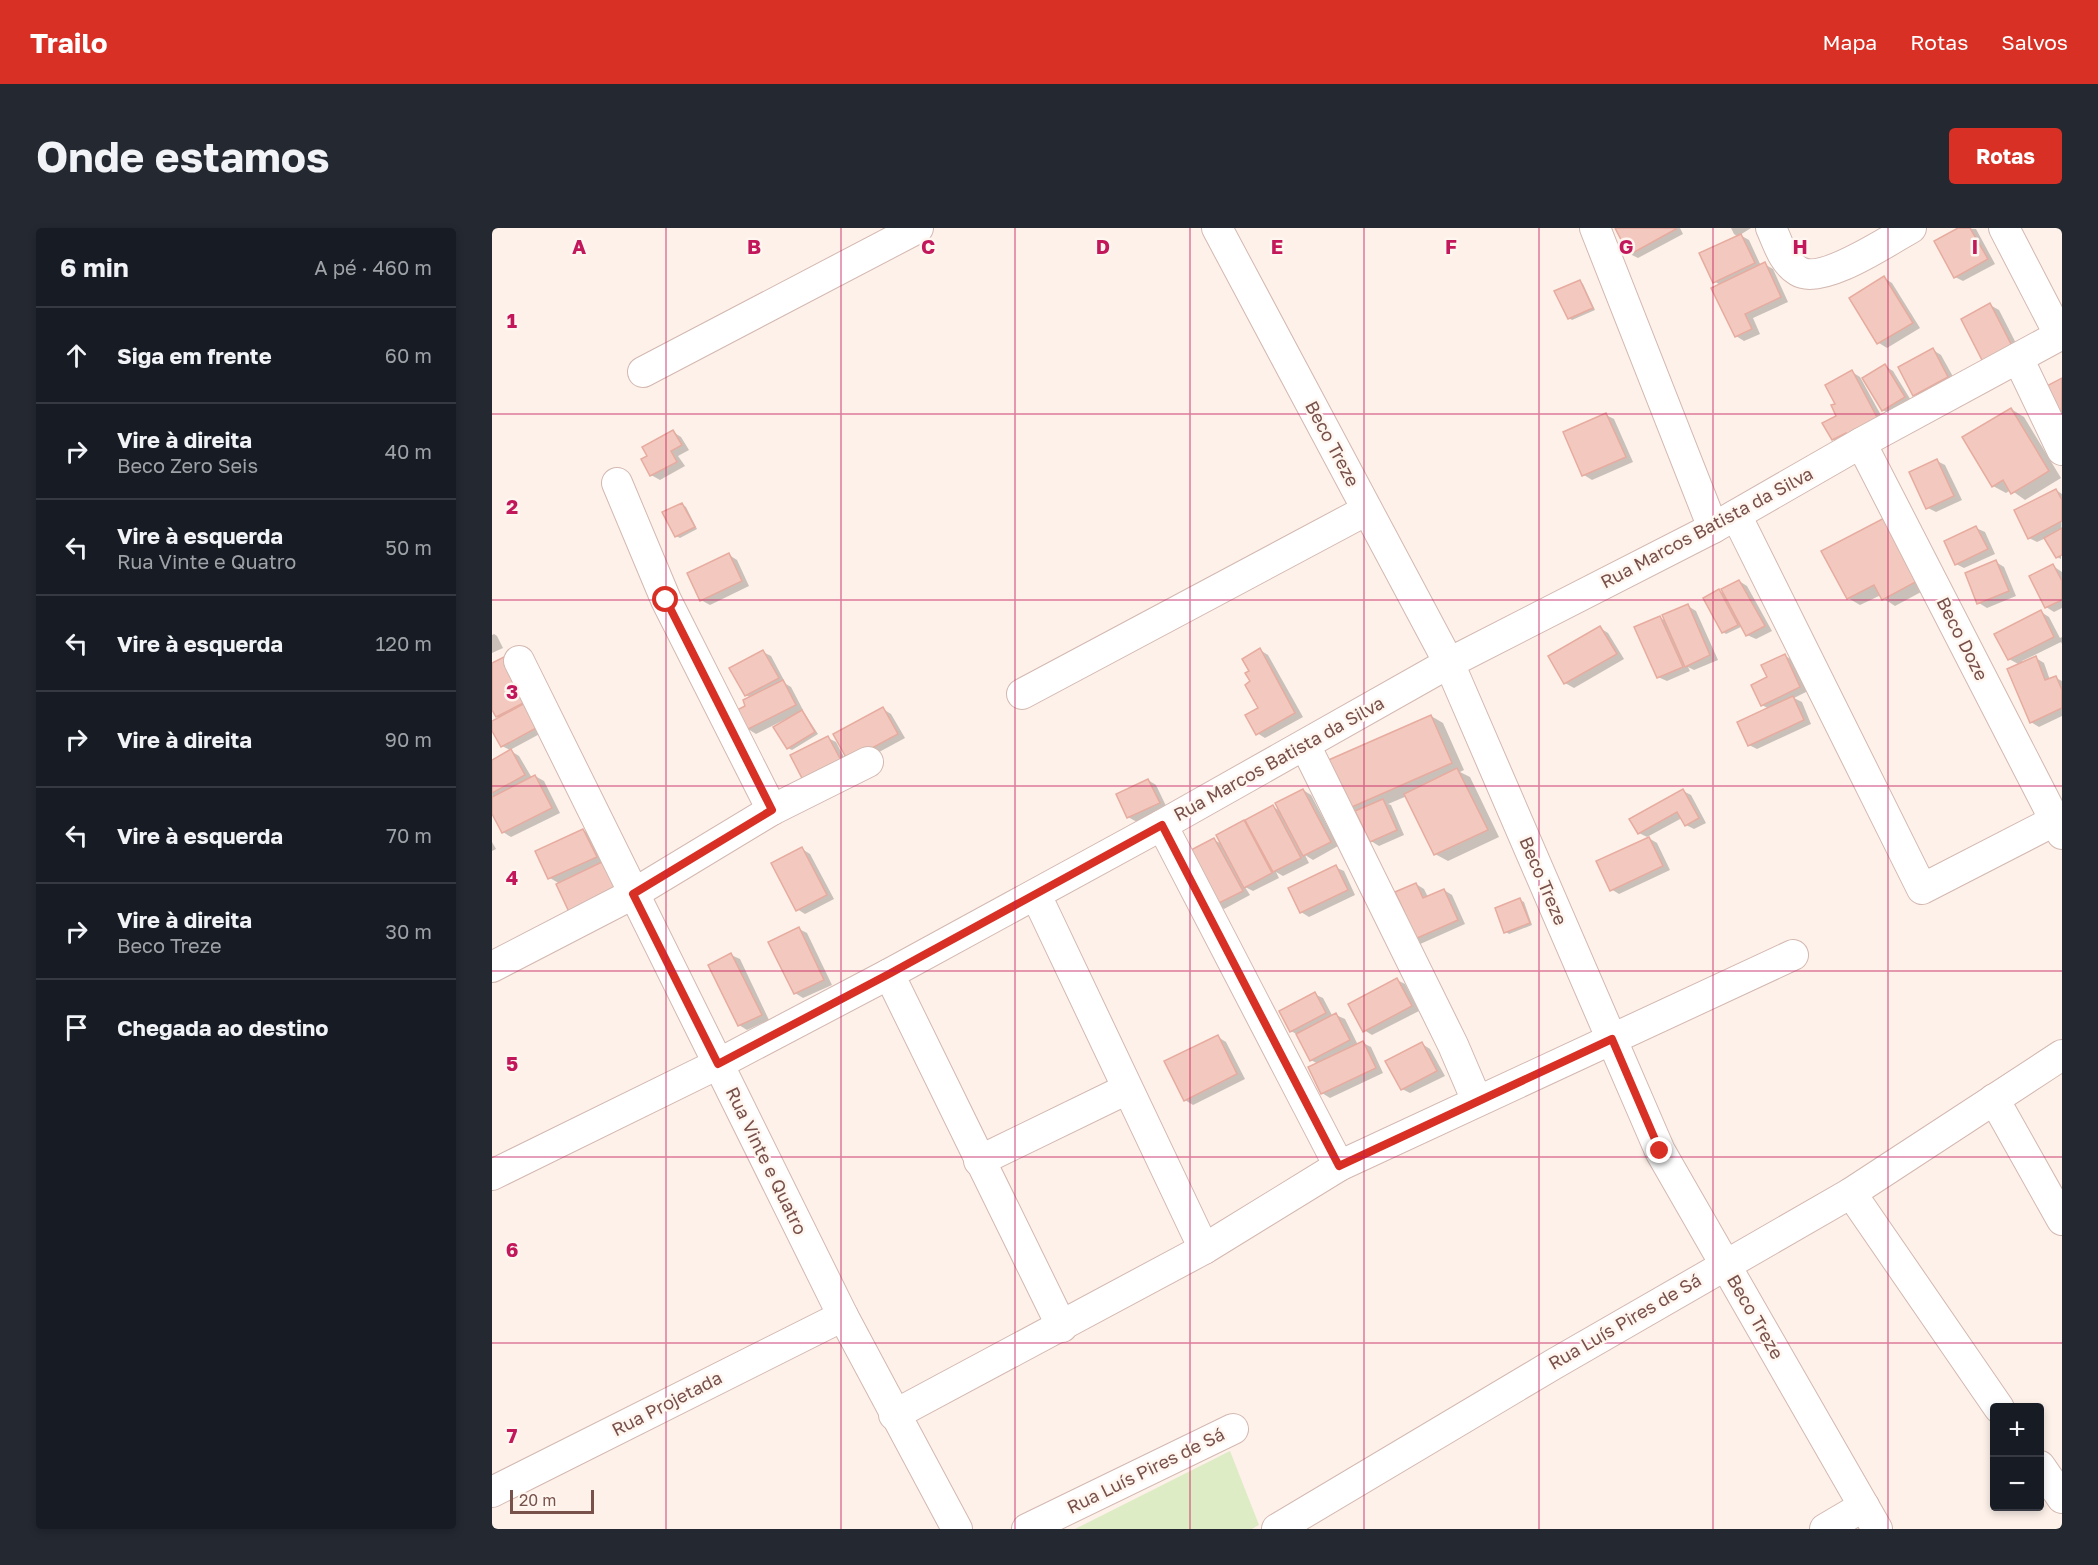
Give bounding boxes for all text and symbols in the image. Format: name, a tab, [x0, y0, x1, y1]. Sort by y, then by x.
text: Trailo	[30, 26, 108, 59]
text: Mapa	[1823, 29, 1877, 55]
text: Rotas	[1910, 29, 1968, 55]
text: Salvos	[2001, 29, 2068, 55]
button: Rotas	[1949, 128, 2062, 184]
text: Onde estamos	[36, 131, 330, 181]
text: A	[572, 234, 586, 258]
text: B	[747, 234, 761, 258]
text: C	[921, 234, 935, 258]
text: D	[1096, 234, 1110, 258]
text: E	[1271, 234, 1283, 258]
text: F	[1445, 234, 1457, 258]
text: G	[1619, 234, 1633, 258]
text: H	[1792, 234, 1808, 258]
text: I	[1972, 234, 1978, 258]
text: 6 min	[60, 252, 129, 283]
text: A pé · 460 m	[314, 255, 432, 279]
text: 1	[507, 308, 517, 332]
icon: ahead	[60, 339, 93, 372]
text: Siga em frente	[117, 342, 272, 369]
text: 60 m	[385, 343, 432, 367]
street label: Beco Treze	[1301, 397, 1365, 490]
text: Vire à direita	[117, 426, 252, 453]
icon: right	[60, 435, 93, 468]
text: 40 m	[385, 439, 432, 463]
text: Beco Zero Seis	[117, 453, 258, 477]
street label: Rua Marcos Batista da Silva	[1597, 462, 1816, 593]
text: 2	[506, 494, 518, 518]
text: Vire à esquerda	[117, 522, 283, 549]
icon: left	[60, 531, 93, 564]
text: 50 m	[385, 535, 432, 559]
text: Rua Vinte e Quatro	[117, 549, 296, 573]
route start	[652, 586, 678, 612]
street label: Beco Doze	[1933, 593, 1993, 684]
icon: left	[60, 627, 93, 660]
text: Vire à esquerda	[117, 630, 283, 657]
text: 120 m	[376, 631, 432, 655]
text: 3	[506, 679, 518, 703]
street label: Rua Marcos Batista da Silva	[1169, 691, 1388, 825]
icon: right	[60, 723, 93, 756]
text: Vire à direita	[117, 726, 252, 753]
text: 90 m	[385, 727, 432, 751]
icon: left	[60, 819, 93, 852]
text: Vire à esquerda	[117, 822, 283, 849]
text: 70 m	[386, 823, 432, 847]
street label: Beco Treze	[1515, 833, 1572, 928]
text: 4	[506, 865, 518, 889]
text: Vire à direita	[117, 906, 252, 933]
icon: right	[60, 915, 93, 948]
text: 30 m	[385, 919, 432, 943]
text: Beco Treze	[117, 933, 222, 957]
icon: arrive	[60, 1011, 93, 1044]
text: Chegada ao destino	[117, 1014, 329, 1041]
text: 5	[506, 1051, 518, 1075]
street label: Rua Vinte e Quatro	[722, 1083, 812, 1238]
route end	[1646, 1137, 1672, 1163]
text: 6	[506, 1237, 518, 1261]
street label: Rua Luís Pires de Sá	[1544, 1268, 1705, 1374]
street label: Beco Treze	[1723, 1270, 1789, 1363]
street label: Rua Projetada	[608, 1366, 725, 1440]
map controls	[1990, 1403, 2044, 1511]
button: +	[1990, 1403, 2044, 1457]
street label: Rua Luís Pires de Sá	[1063, 1422, 1228, 1518]
text: 7	[507, 1423, 518, 1447]
button: −	[1990, 1457, 2044, 1511]
scale bar	[510, 1487, 594, 1514]
text: 20 m	[519, 1490, 556, 1510]

